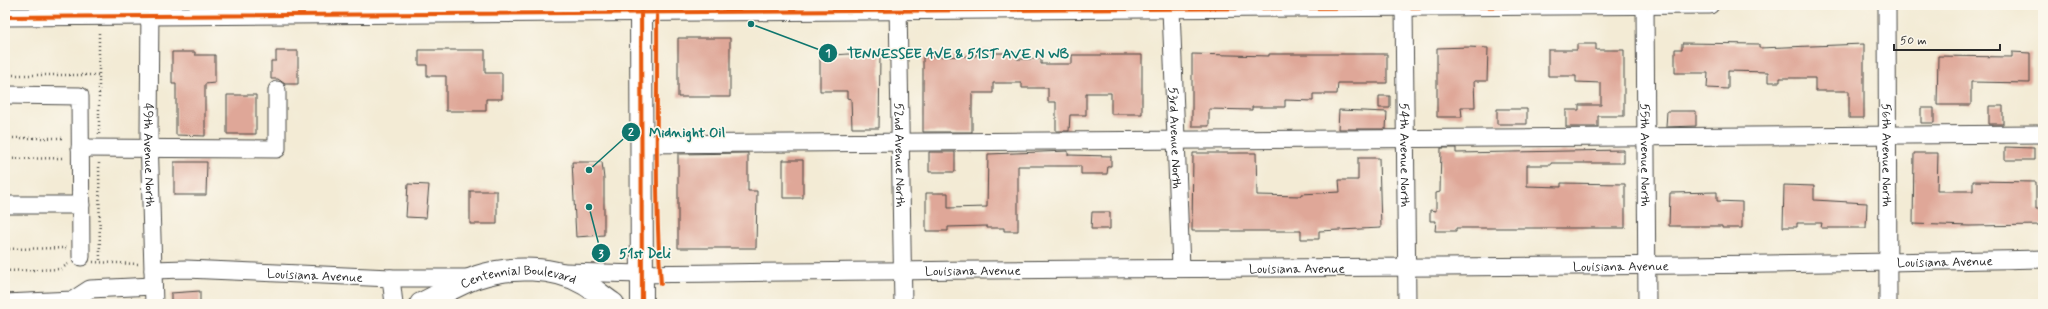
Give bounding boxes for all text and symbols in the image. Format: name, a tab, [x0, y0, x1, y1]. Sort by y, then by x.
scale bar	[1894, 26, 2000, 52]
text: 50 m	[1900, 33, 1927, 49]
callout: TENNESSEE AVE & 51ST AVE N WB	[818, 40, 1078, 66]
text: TENNESSEE AVE & 51ST AVE N WB	[847, 45, 1070, 63]
text: 1	[825, 46, 831, 62]
street label: 53rd Avenue North	[1164, 87, 1185, 189]
street label: 49th Avenue North	[139, 103, 158, 207]
street label: 52nd Avenue North	[890, 103, 908, 208]
street label: 54th Avenue North	[1395, 103, 1413, 207]
street label: 55th Avenue North	[1636, 103, 1653, 207]
street label: 56th Avenue North	[1877, 103, 1895, 207]
callout: Midnight Oil	[621, 119, 733, 145]
text: Midnight Oil	[649, 124, 725, 143]
text: 2	[628, 125, 634, 141]
callout: 51st Deli	[591, 240, 679, 266]
text: 51st Deli	[619, 245, 671, 263]
text: 3	[598, 247, 604, 263]
street label: Louisiana Avenue	[1897, 253, 1993, 272]
street label: Louisiana Avenue	[1573, 258, 1669, 276]
street label: Louisiana Avenue	[1249, 261, 1345, 278]
street label: Centennial Boulevard	[458, 262, 579, 293]
street label: Louisiana Avenue	[925, 263, 1021, 280]
street label: Louisiana Avenue	[267, 266, 363, 287]

